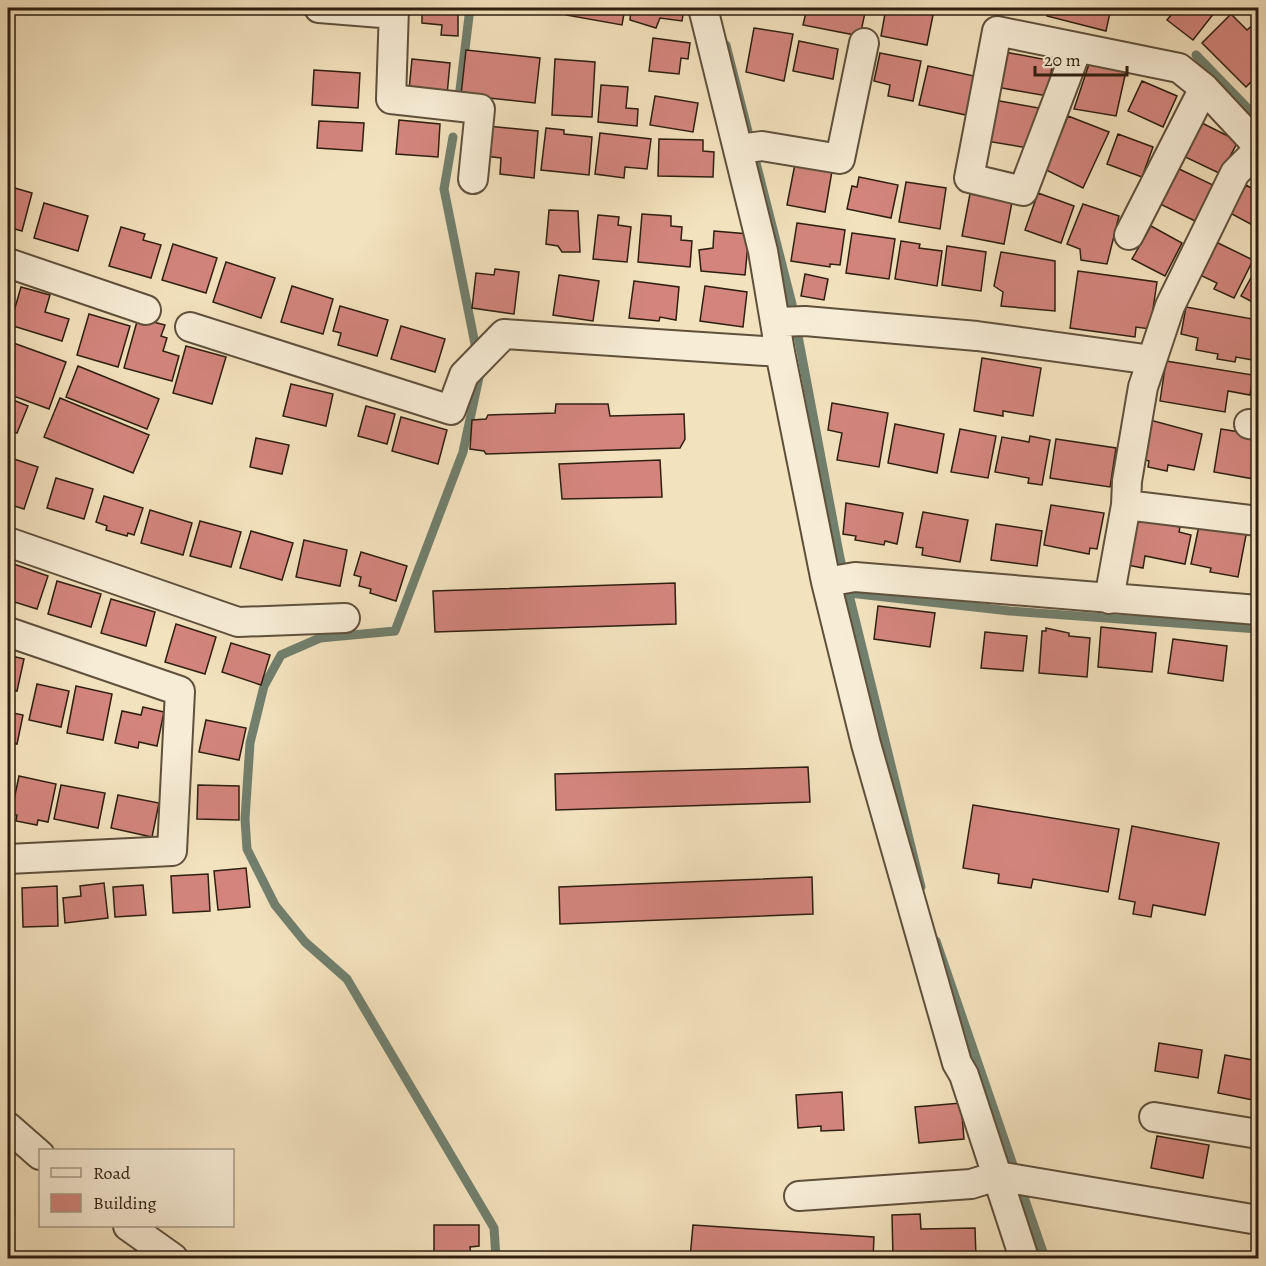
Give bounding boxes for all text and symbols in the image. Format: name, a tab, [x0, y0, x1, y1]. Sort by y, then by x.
scale bar	[1035, 39, 1126, 77]
text: 20 m	[1044, 48, 1081, 72]
legend	[39, 1149, 234, 1227]
text: Road	[93, 1161, 131, 1185]
text: Building	[93, 1191, 157, 1215]

